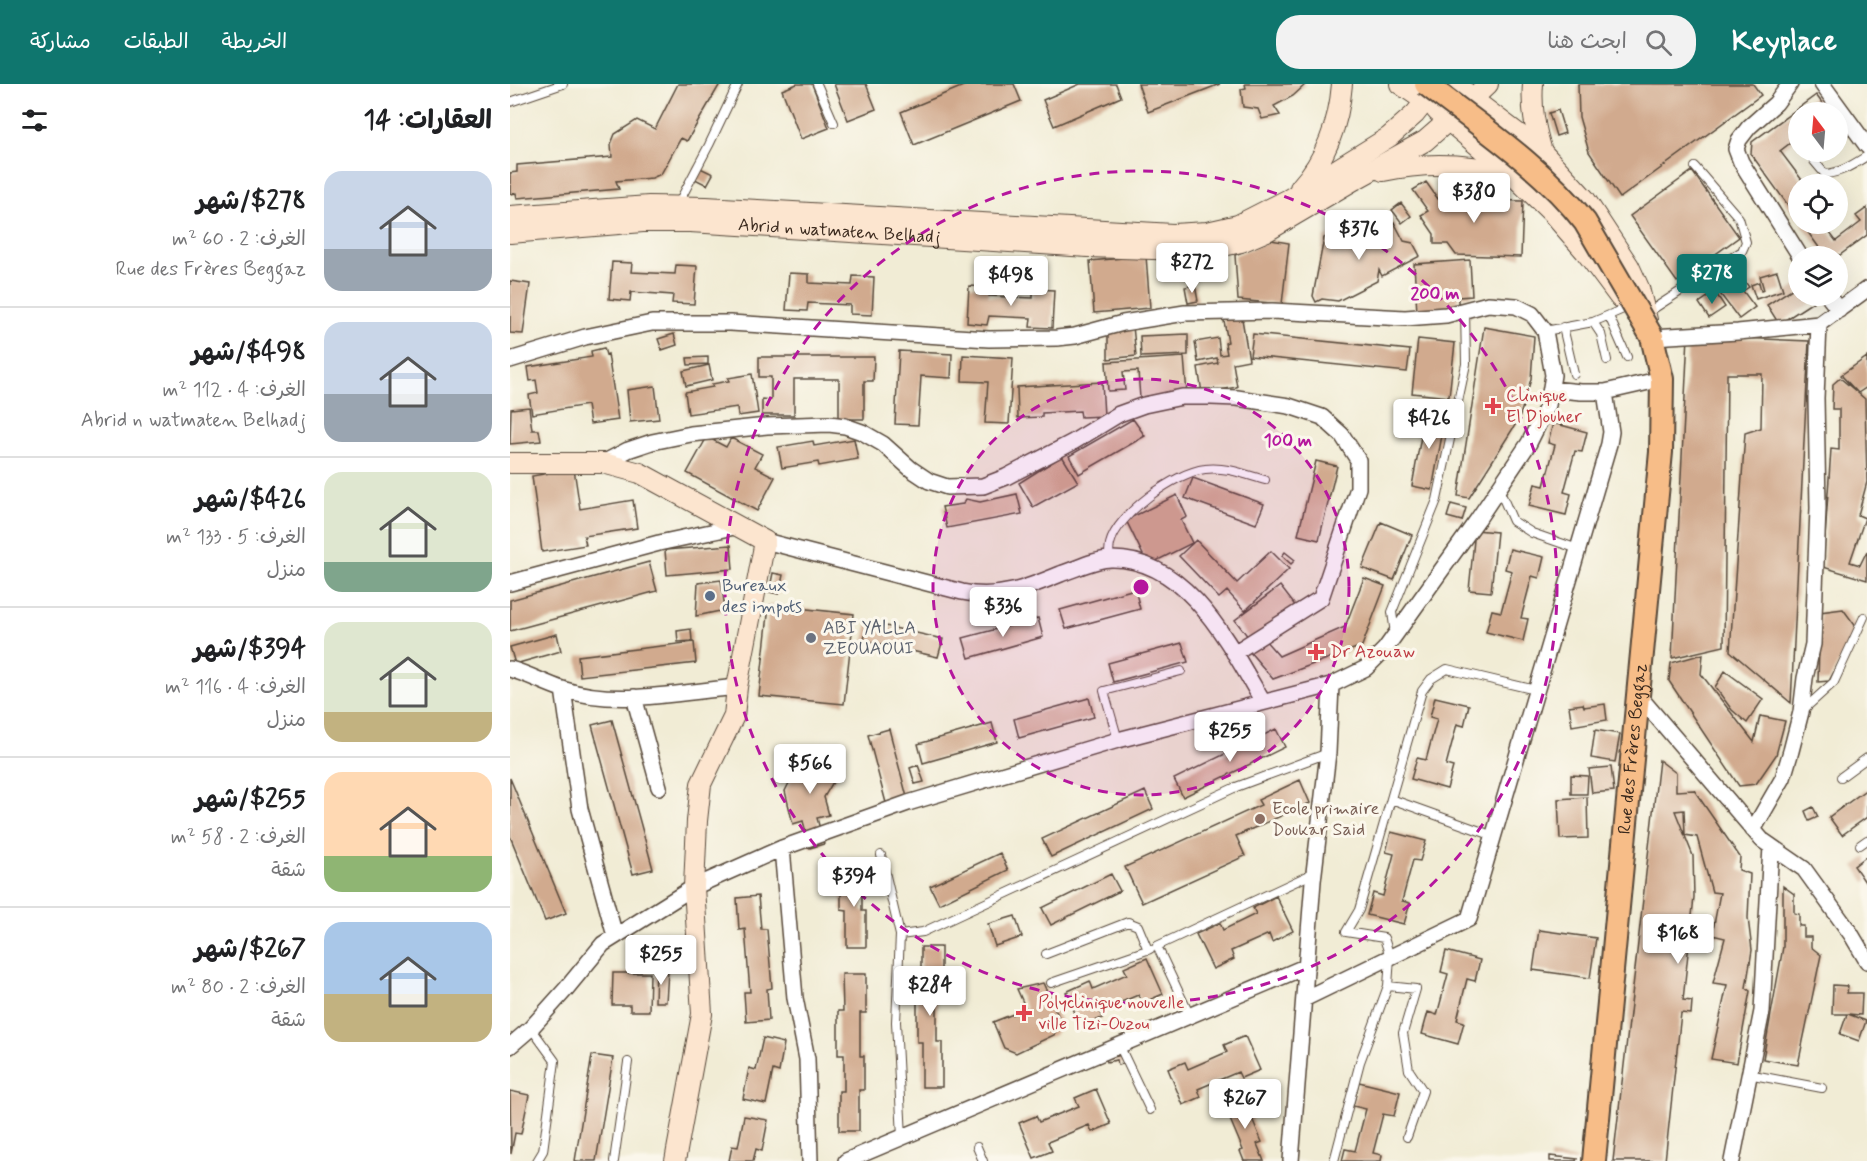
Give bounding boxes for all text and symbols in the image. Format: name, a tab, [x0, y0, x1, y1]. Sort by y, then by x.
search box	[1276, 15, 1696, 69]
text: Keyplace	[1732, 24, 1837, 61]
icon: search	[1642, 26, 1675, 59]
text: مشاركة	[30, 28, 91, 56]
text: الطبقات	[124, 28, 189, 56]
text: الخريطة	[222, 28, 287, 56]
text: ابحث هنا	[1547, 28, 1627, 56]
north arrow	[1788, 102, 1848, 162]
map controls	[1788, 102, 1848, 306]
icon: filters	[18, 104, 51, 137]
text: العقارات: 14	[364, 104, 492, 138]
pin: $380	[1438, 173, 1510, 224]
button: locate	[1788, 174, 1848, 234]
text: $380	[1452, 179, 1496, 206]
text: $278/شهر	[196, 185, 306, 219]
icon: home	[372, 195, 444, 267]
pin: $376	[1323, 210, 1395, 261]
street label: Abrid n watmaten Belhadj	[737, 213, 941, 250]
text: $376	[1339, 216, 1379, 243]
text: الغرف: 2 · 60 m²	[172, 226, 306, 253]
pin: $272	[1156, 243, 1228, 294]
button: layers	[1788, 246, 1848, 306]
text: $272	[1170, 249, 1214, 276]
pin: $278	[1676, 254, 1748, 305]
text: Rue des Frères Beggaz	[115, 256, 306, 283]
pin: $498	[975, 256, 1047, 307]
text: $278	[1691, 260, 1733, 287]
text: $498	[988, 262, 1034, 289]
text: 200 m	[1410, 282, 1460, 306]
text: $498/شهر	[191, 336, 306, 370]
icon: home	[372, 346, 444, 418]
text: الغرف: 4 · 112 m²	[162, 377, 306, 404]
place label: Clinique El Djouher	[1506, 384, 1582, 429]
marker: Clinique El Djouher	[1484, 397, 1502, 415]
pin: $426	[1393, 399, 1465, 450]
text: $426	[1407, 405, 1451, 432]
text: Abrid n watmaten Belhadj	[81, 407, 306, 434]
text: 100 m	[1264, 429, 1312, 453]
text: $426/شهر	[195, 483, 306, 517]
icon: home	[372, 496, 444, 568]
text: الغرف: 5 · 133 m²	[166, 524, 306, 551]
text: منزل	[267, 557, 306, 584]
place label: Bureaux des impots	[722, 574, 802, 619]
centre of rings	[1131, 577, 1151, 597]
pin: $336	[967, 587, 1039, 638]
marker: Bureaux des impots	[703, 589, 717, 603]
text: $336	[984, 593, 1022, 620]
place label: ABI YALLA ZEOUAOUI	[823, 616, 916, 661]
marker: ABI YALLA ZEOUAOUI	[804, 631, 818, 645]
text: $394/شهر	[194, 633, 306, 667]
place label: Dr Azouaw	[1330, 640, 1415, 664]
marker: Dr Azouaw	[1307, 643, 1325, 661]
icon: home	[372, 646, 444, 718]
street label: Rue des Frères Beggaz	[1613, 662, 1653, 835]
text: الغرف: 4 · 116 m²	[165, 674, 306, 701]
text: منزل	[267, 707, 306, 734]
pin: $255	[1194, 712, 1266, 763]
text: $255	[1208, 718, 1252, 745]
pin: $566	[774, 744, 846, 795]
text: $566	[788, 750, 832, 777]
text: $255/شهر	[195, 783, 306, 817]
icon: home	[372, 796, 444, 868]
place label: Ecole primaire Doukar Said	[1272, 797, 1379, 842]
marker: Ecole primaire Doukar Said	[1253, 812, 1267, 826]
text: الغرف: 2 · 58 m²	[171, 824, 306, 851]
text: شقة	[271, 857, 306, 884]
pin: $394	[818, 857, 890, 908]
text: $394	[832, 863, 876, 890]
pin: $168	[1642, 914, 1714, 965]
text: $168	[1657, 920, 1699, 947]
text: $267/شهر	[194, 933, 306, 967]
pin: $255	[625, 935, 697, 986]
text: $255	[639, 941, 683, 968]
icon: home	[372, 946, 444, 1018]
pin: $284	[894, 966, 966, 1017]
text: $284	[908, 972, 952, 999]
text: الغرف: 2 · 80 m²	[171, 974, 306, 1001]
place label: Polyclinique nouvelle ville Tizi-Ouzou	[1038, 991, 1185, 1036]
marker: Polyclinique nouvelle ville Tizi-Ouzou	[1015, 1004, 1033, 1022]
text: شقة	[271, 1007, 306, 1034]
pin: $267	[1209, 1079, 1281, 1130]
text: $267	[1223, 1085, 1267, 1112]

